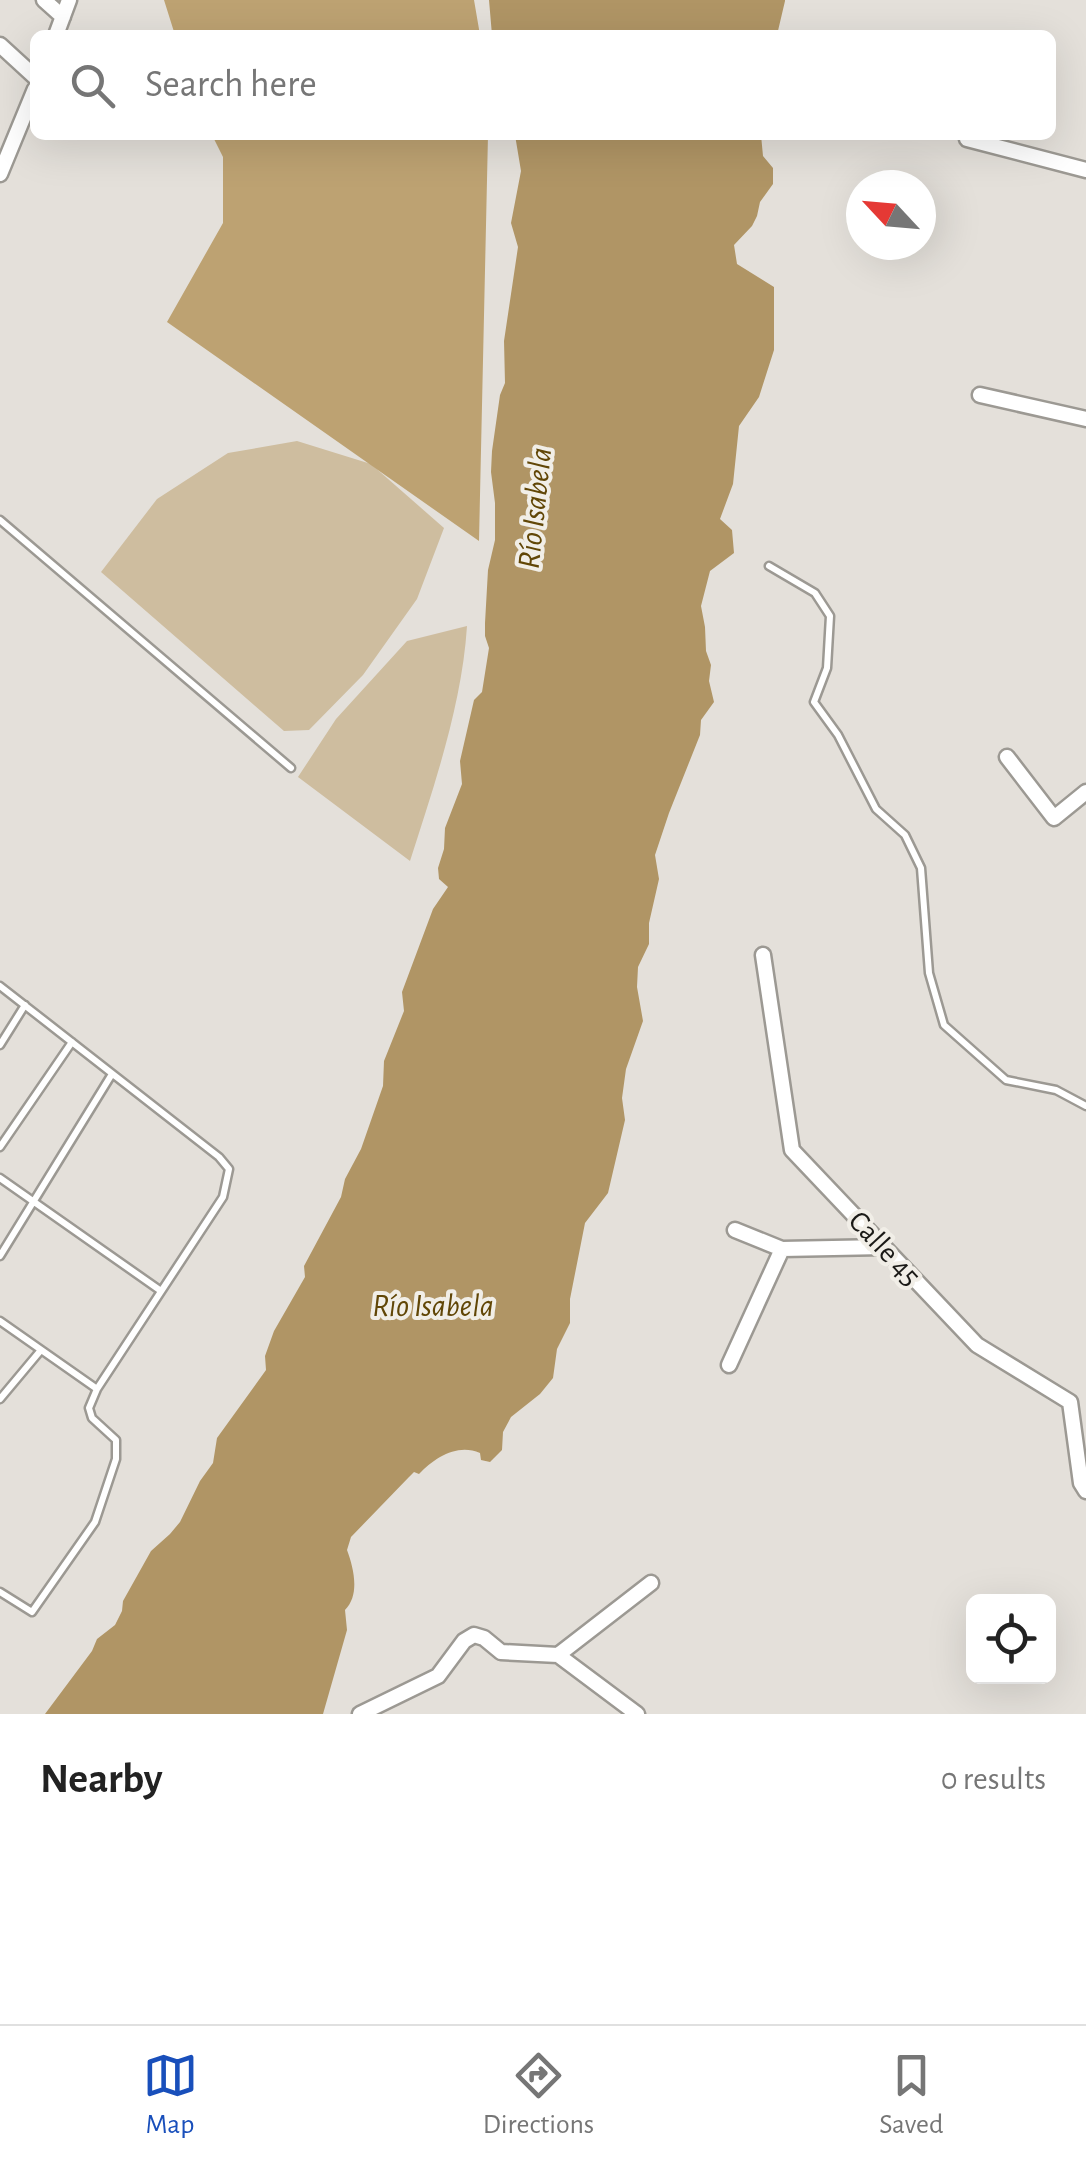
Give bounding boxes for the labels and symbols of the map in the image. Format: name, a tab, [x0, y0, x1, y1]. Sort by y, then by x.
north arrow	[846, 170, 936, 260]
water label: Río Isabela	[513, 446, 557, 570]
street label: Calle 45	[843, 1206, 926, 1292]
water label: Río Isabela	[372, 1290, 494, 1322]

